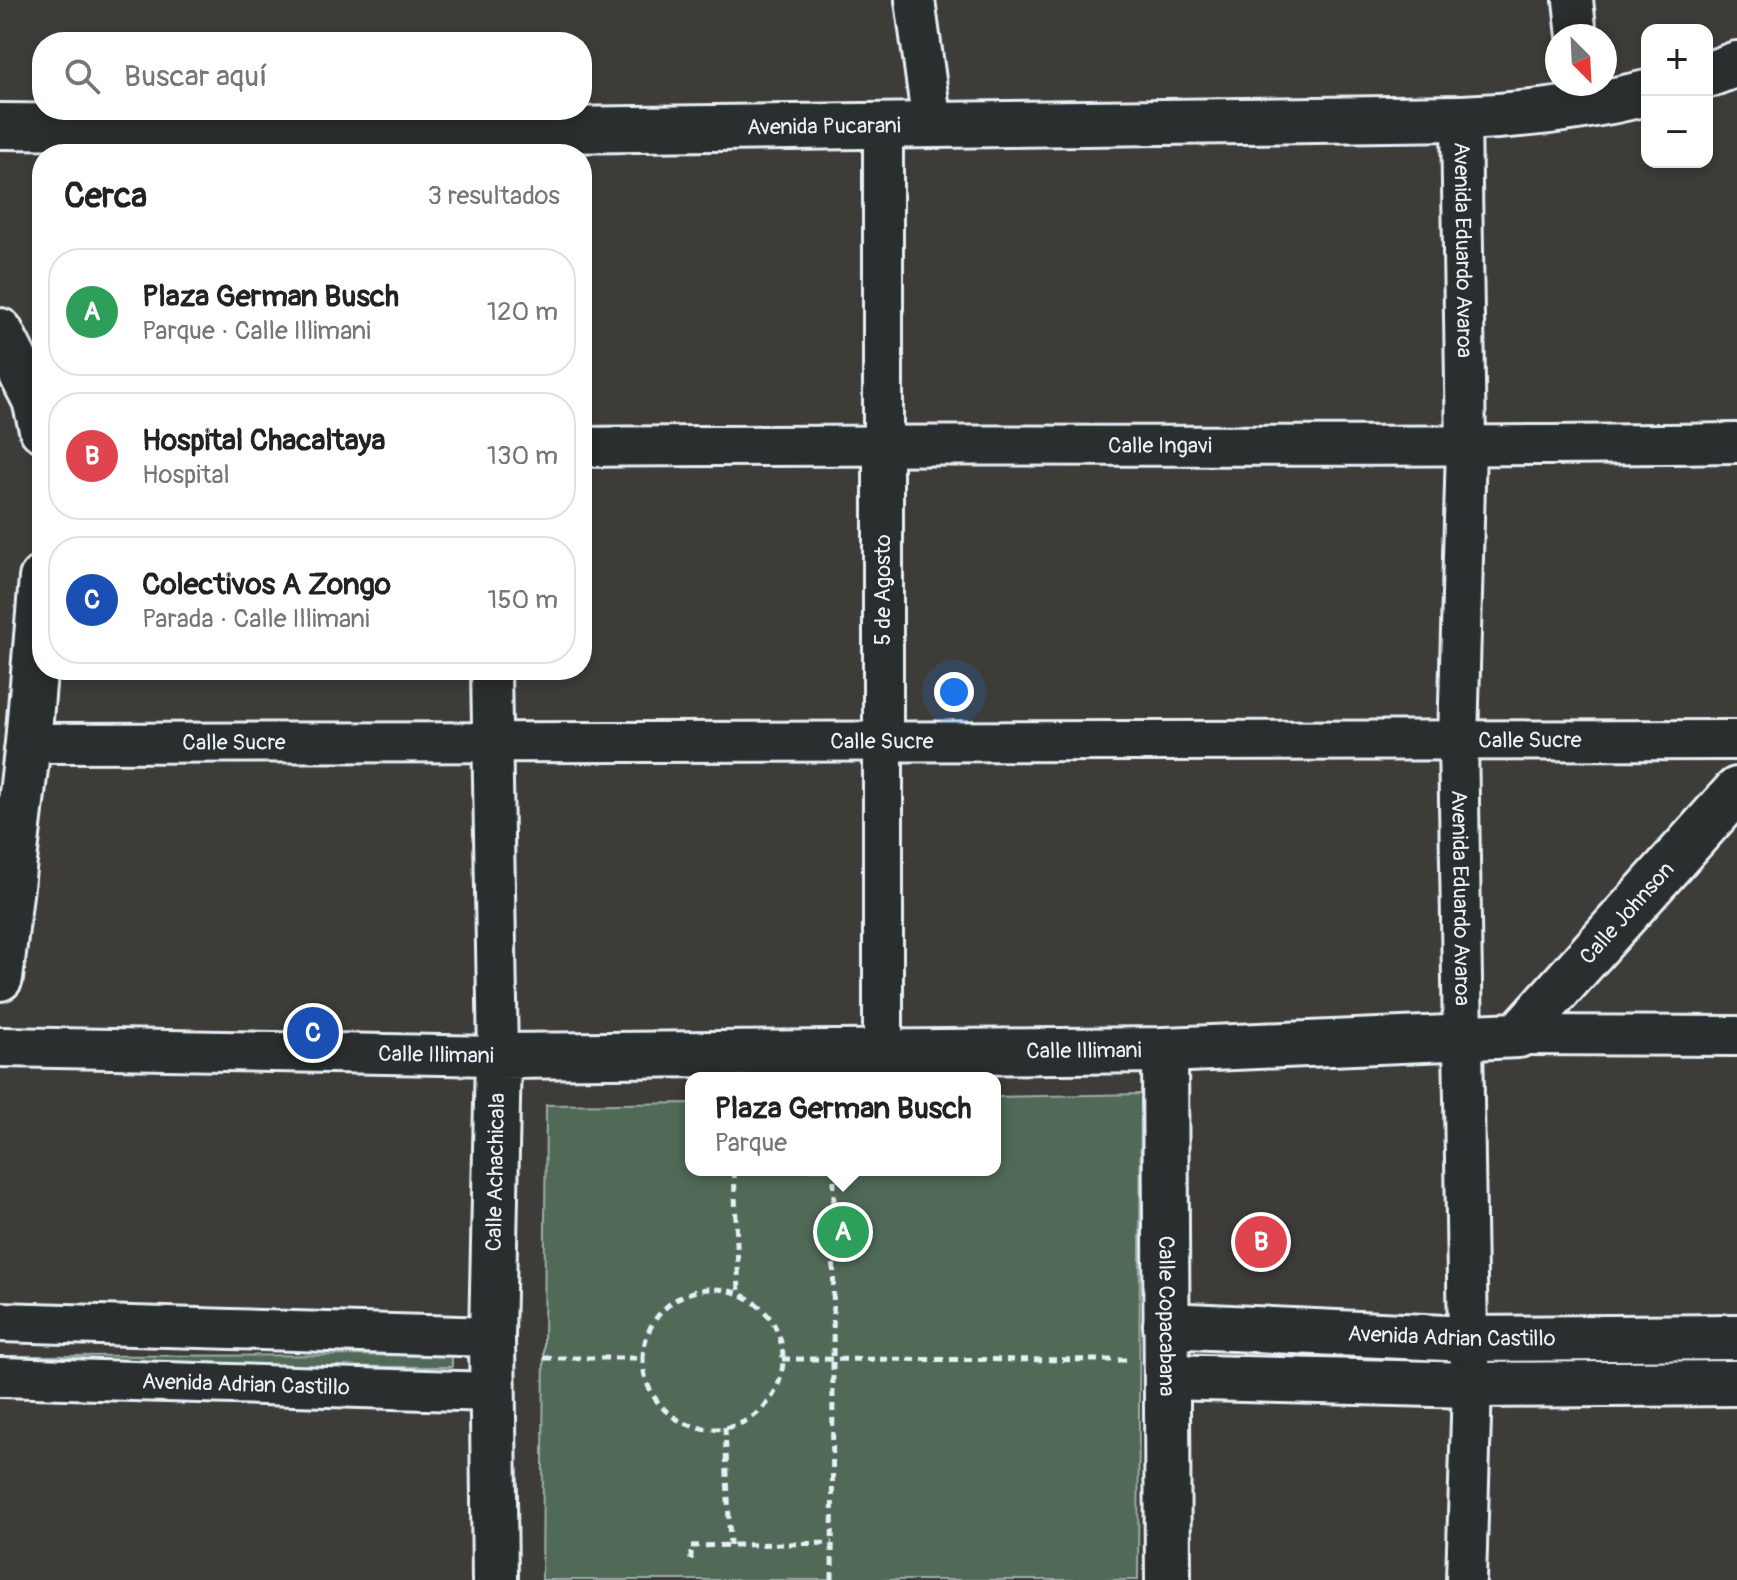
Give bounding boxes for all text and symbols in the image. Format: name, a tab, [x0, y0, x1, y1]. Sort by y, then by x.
north arrow	[1545, 24, 1617, 96]
map controls	[1641, 24, 1713, 168]
button: +	[1641, 24, 1713, 96]
search box	[32, 32, 592, 120]
icon: search	[60, 54, 104, 98]
text: Buscar aquí	[124, 58, 267, 95]
button: −	[1641, 96, 1713, 168]
street label: Avenida Pucarani	[747, 111, 901, 142]
street label: Avenida Eduardo Avaroa	[1447, 142, 1479, 358]
text: Cerca	[64, 175, 147, 218]
text: 3 resultados	[428, 180, 560, 212]
text: Plaza German Busch	[142, 278, 399, 315]
text: A	[84, 296, 100, 328]
text: 120 m	[487, 296, 558, 328]
text: Parque · Calle Illimani	[142, 315, 371, 347]
text: Hospital Chacaltaya	[142, 422, 385, 459]
street label: Calle Ingavi	[1108, 432, 1212, 460]
text: B	[85, 440, 99, 472]
text: 130 m	[487, 440, 558, 472]
text: Hospital	[142, 459, 230, 491]
street label: 5 de Agosto	[869, 534, 897, 646]
text: Colectivos A Zongo	[142, 566, 391, 603]
text: C	[84, 584, 100, 616]
text: 150 m	[487, 584, 558, 616]
text: Parada · Calle Illimani	[142, 603, 370, 635]
your location	[934, 672, 974, 712]
street label: Calle Sucre	[1478, 726, 1582, 754]
street label: Calle Sucre	[830, 727, 934, 756]
street label: Calle Sucre	[182, 729, 286, 757]
street label: Avenida Eduardo Avaroa	[1445, 790, 1476, 1006]
street label: Calle Johnson	[1574, 856, 1680, 970]
pin: C	[287, 1003, 339, 1063]
street label: Calle Illimani	[1026, 1036, 1142, 1065]
street label: Calle Illimani	[378, 1040, 494, 1070]
popup	[685, 1072, 1001, 1176]
text: Plaza German Busch	[714, 1090, 972, 1127]
street label: Calle Achachicala	[480, 1093, 511, 1252]
text: Parque	[714, 1127, 787, 1159]
pin: A	[817, 1202, 869, 1262]
pin: B	[1235, 1212, 1287, 1272]
street label: Calle Copacabana	[1152, 1236, 1181, 1396]
street label: Avenida Adrian Castillo	[1347, 1319, 1556, 1353]
street label: Avenida Adrian Castillo	[142, 1367, 350, 1402]

